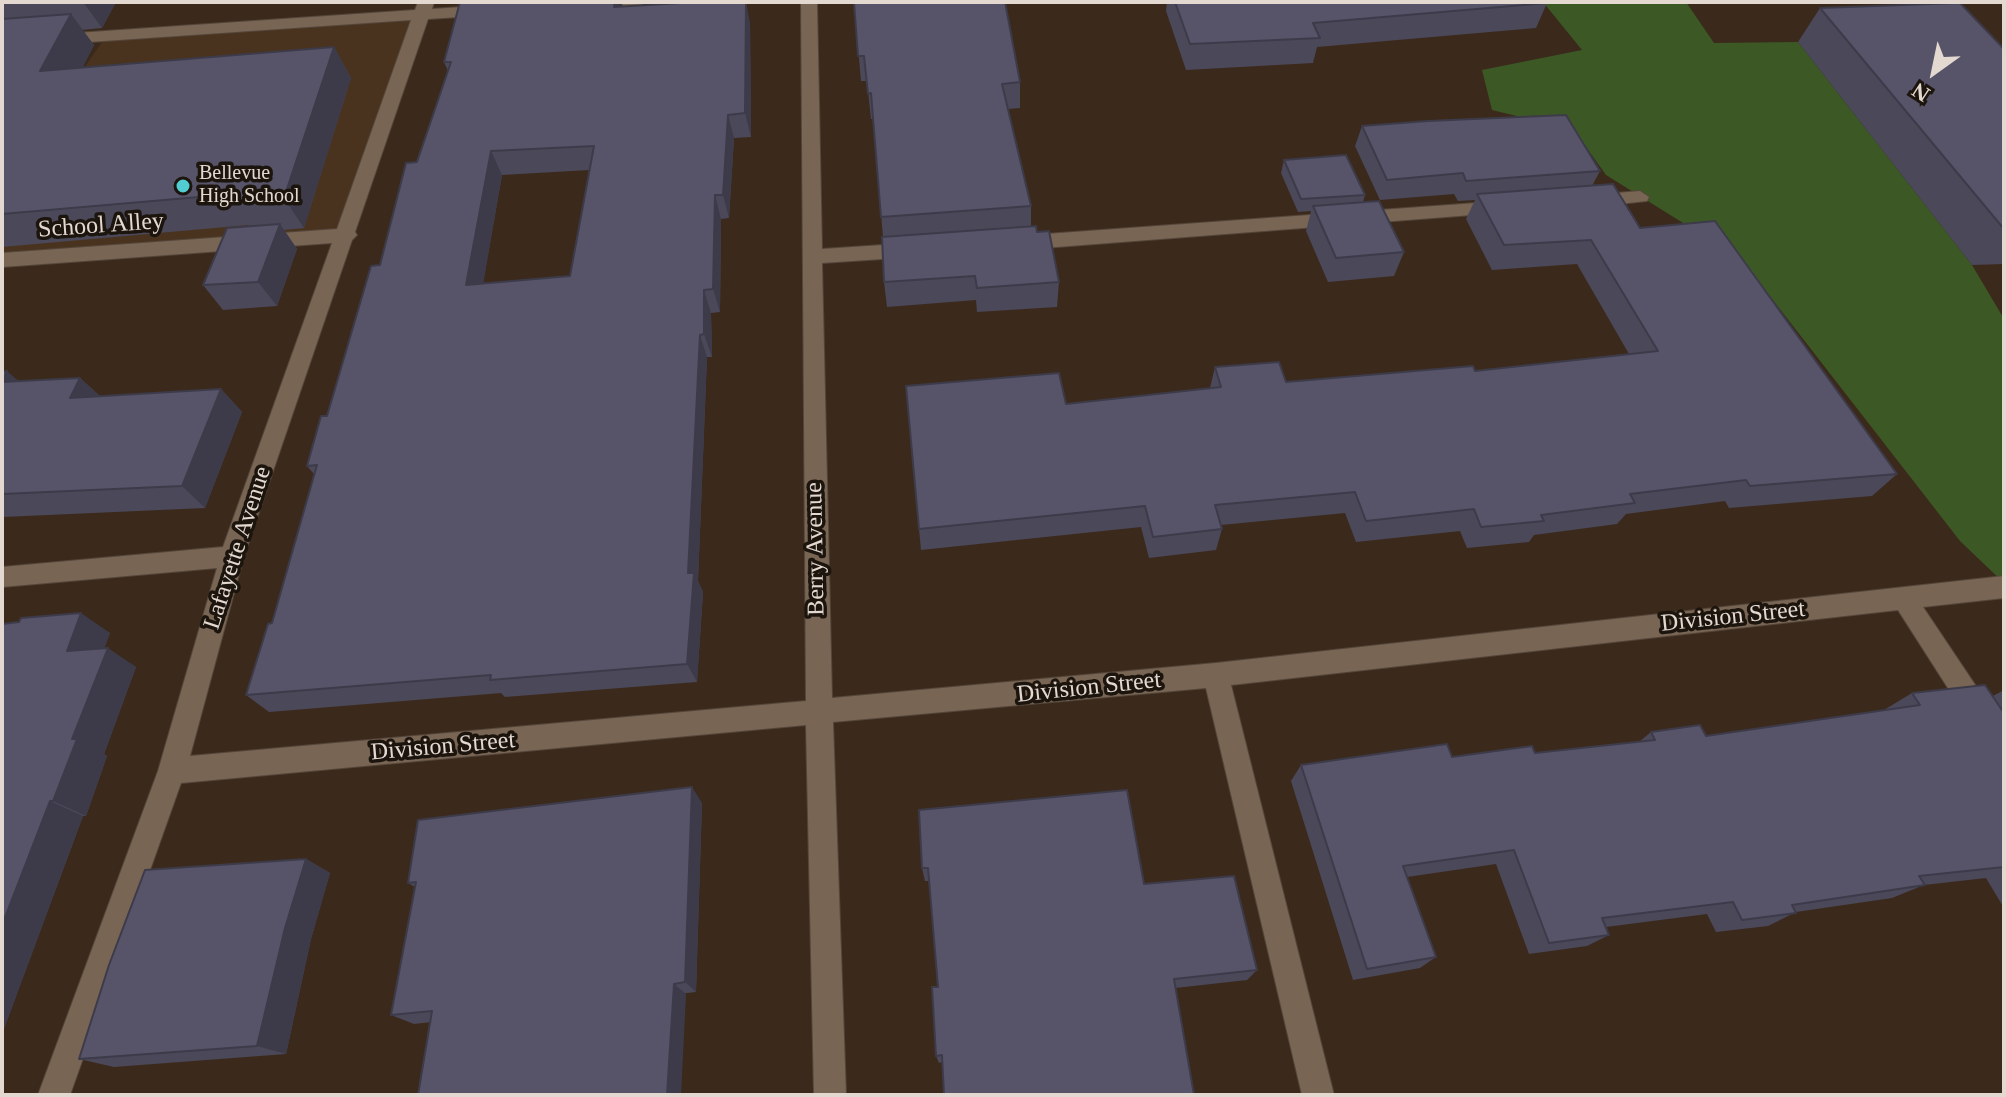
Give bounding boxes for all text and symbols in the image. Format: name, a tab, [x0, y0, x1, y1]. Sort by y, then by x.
north arrow	[1894, 32, 1974, 112]
text: N	[1907, 78, 1934, 107]
place label: Bellevue High School	[199, 162, 300, 209]
marker: Bellevue High School	[174, 177, 192, 195]
street label: School Alley	[37, 207, 165, 245]
street label: Lafayette Avenue	[198, 463, 278, 633]
street label: Berry Avenue	[800, 482, 832, 616]
street label: Division Street	[1660, 595, 1806, 639]
street label: Division Street	[1016, 666, 1162, 710]
street label: Division Street	[370, 726, 516, 768]

